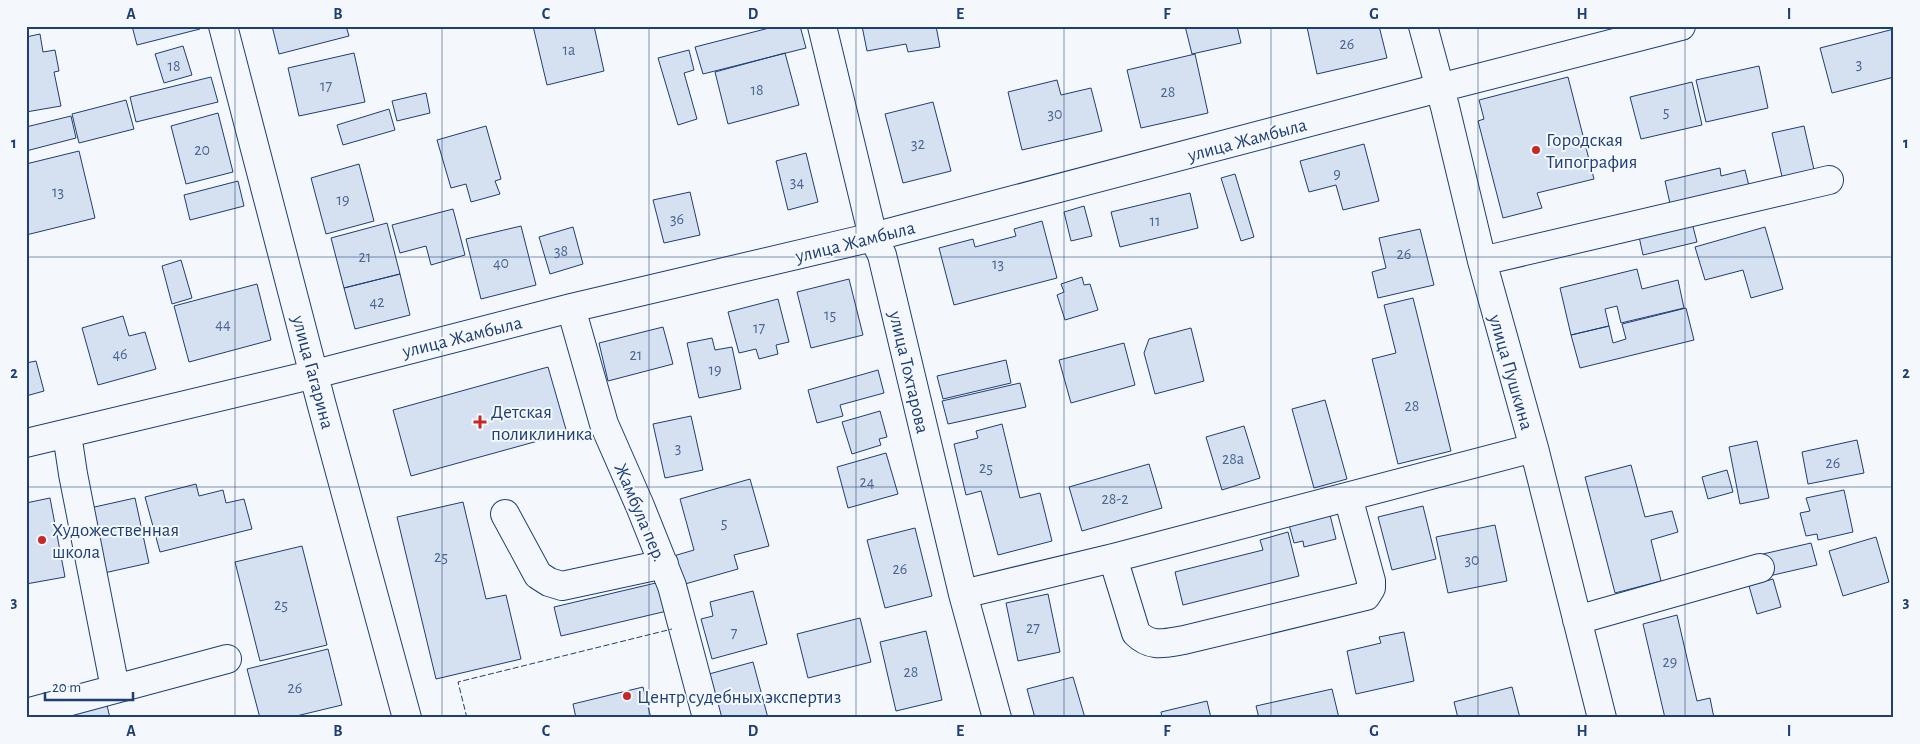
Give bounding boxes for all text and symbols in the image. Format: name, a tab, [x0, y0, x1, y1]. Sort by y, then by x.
text: A	[126, 6, 136, 22]
text: B	[333, 6, 343, 22]
text: C	[542, 6, 551, 22]
text: D	[748, 6, 759, 22]
text: E	[956, 6, 964, 22]
text: F	[1163, 6, 1171, 22]
text: G	[1369, 6, 1379, 22]
text: H	[1576, 6, 1588, 22]
text: I	[1787, 6, 1791, 22]
house number: 26	[1340, 36, 1354, 52]
house number: 1а	[563, 42, 575, 58]
house number: 3	[1856, 56, 1862, 72]
house number: 18	[167, 58, 181, 74]
house number: 17	[320, 78, 332, 94]
house number: 18	[750, 82, 764, 98]
house number: 28	[1161, 84, 1175, 100]
house number: 5	[1663, 104, 1669, 120]
house number: 30	[1047, 106, 1063, 122]
street label: улица Жамбыла	[1185, 115, 1309, 166]
place label: Городская Типография	[1546, 131, 1637, 172]
text: 1	[11, 135, 17, 151]
text: 1	[1903, 135, 1909, 151]
house number: 32	[911, 136, 925, 152]
house number: 20	[194, 142, 210, 158]
marker: Городская Типография	[1530, 144, 1542, 156]
house number: 9	[1333, 166, 1341, 182]
house number: 34	[790, 174, 804, 190]
house number: 13	[52, 184, 64, 200]
house number: 19	[336, 192, 350, 208]
house number: 36	[670, 211, 684, 227]
house number: 11	[1149, 213, 1161, 229]
street label: улица Жамбыла	[793, 218, 917, 267]
house number: 38	[554, 243, 568, 259]
house number: 26	[1397, 246, 1411, 262]
house number: 21	[359, 249, 371, 265]
house number: 40	[493, 255, 509, 271]
house number: 13	[992, 256, 1004, 272]
house number: 42	[370, 294, 384, 310]
house number: 15	[824, 307, 836, 323]
street label: улица Тохтарова	[885, 308, 932, 436]
street label: улица Пушкина	[1485, 312, 1536, 433]
street label: улица Гагарина	[288, 313, 337, 432]
street label: улица Жамбыла	[400, 313, 524, 362]
house number: 44	[215, 316, 231, 332]
house number: 17	[753, 320, 765, 336]
house number: 46	[112, 346, 128, 362]
house number: 21	[630, 347, 642, 363]
house number: 19	[708, 362, 722, 378]
text: 2	[10, 365, 18, 381]
text: 2	[1902, 365, 1910, 381]
house number: 28	[1405, 398, 1419, 414]
place label: Детская поликлиника	[491, 403, 593, 444]
marker: Детская поликлиника	[473, 415, 487, 429]
house number: 3	[675, 440, 681, 456]
house number: 28а	[1222, 451, 1244, 467]
house number: 26	[1826, 455, 1840, 471]
house number: 25	[979, 460, 993, 476]
street label: Жамбула пер.	[610, 461, 669, 565]
house number: 24	[860, 474, 875, 490]
house number: 28-2	[1101, 491, 1129, 507]
house number: 5	[721, 515, 727, 531]
place label: Художественная школа	[52, 521, 179, 562]
marker: Художественная школа	[36, 534, 48, 546]
house number: 25	[434, 549, 448, 565]
house number: 30	[1464, 552, 1480, 568]
house number: 26	[893, 561, 907, 577]
text: 3	[11, 594, 18, 610]
text: 3	[1903, 594, 1910, 610]
house number: 25	[274, 597, 288, 613]
house number: 27	[1026, 620, 1040, 636]
house number: 7	[731, 625, 738, 641]
house number: 29	[1663, 654, 1677, 670]
house number: 28	[904, 664, 918, 680]
scale bar	[45, 669, 132, 701]
text: 20 m	[52, 680, 81, 695]
house number: 26	[288, 680, 302, 696]
place label: Центр судебных экспертиз	[637, 688, 841, 707]
marker: Центр судебных экспертиз	[621, 690, 633, 702]
text: A	[126, 723, 136, 739]
text: B	[333, 723, 343, 739]
text: C	[542, 723, 551, 739]
text: D	[748, 723, 759, 739]
text: E	[956, 723, 964, 739]
text: F	[1163, 723, 1171, 739]
text: G	[1369, 723, 1379, 739]
text: H	[1576, 723, 1588, 739]
text: I	[1787, 723, 1791, 739]

